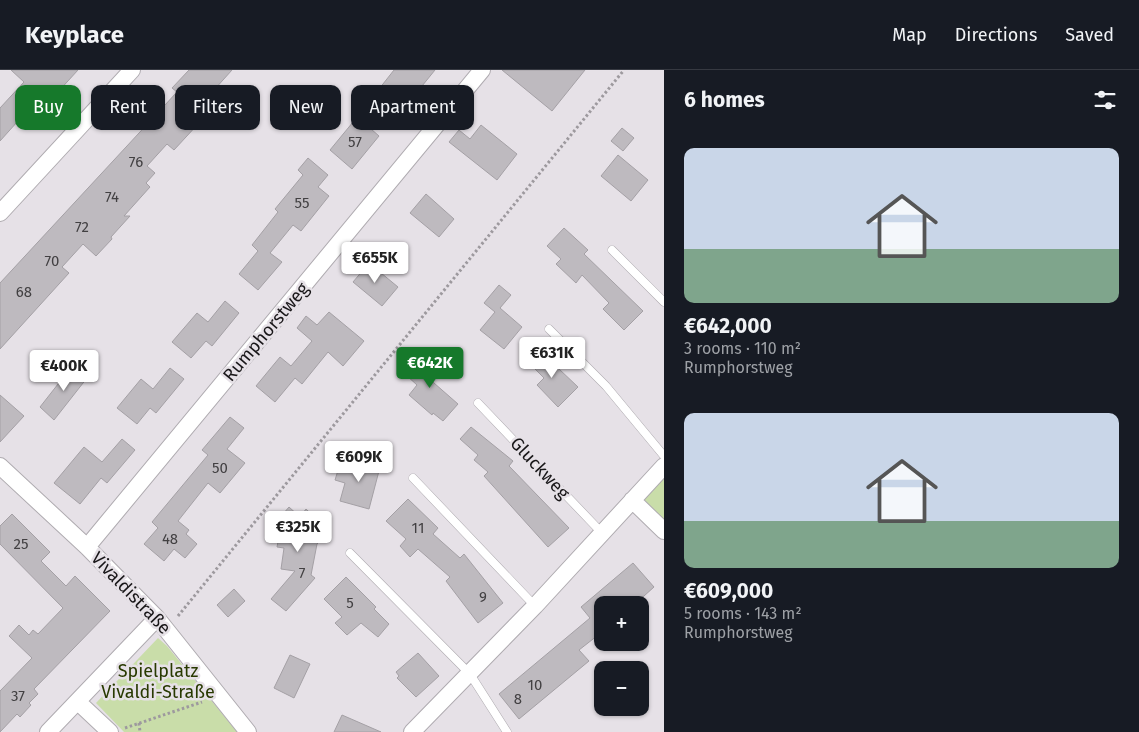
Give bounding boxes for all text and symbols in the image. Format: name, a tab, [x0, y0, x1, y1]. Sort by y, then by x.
text: Keyplace	[25, 21, 124, 49]
text: Map	[892, 24, 927, 46]
text: Directions	[955, 24, 1037, 46]
text: Saved	[1065, 24, 1114, 46]
chip: Buy	[15, 85, 81, 130]
chip: Rent	[91, 85, 165, 130]
chip: Filters	[175, 85, 260, 130]
chip: New	[270, 85, 341, 130]
chip: Apartment	[351, 85, 474, 130]
icon: filters	[1091, 86, 1119, 114]
text: 6 homes	[684, 87, 765, 113]
house number: 57	[348, 133, 362, 151]
house number: 76	[129, 153, 143, 171]
icon: home	[857, 181, 947, 271]
house number: 74	[105, 188, 119, 206]
house number: 55	[295, 194, 309, 212]
house number: 72	[75, 218, 89, 236]
pin: €655K	[340, 242, 410, 284]
text: €655K	[352, 248, 398, 267]
house number: 70	[45, 252, 59, 270]
street label: Rumphorstweg	[218, 278, 314, 386]
house number: 68	[16, 283, 32, 301]
text: €642,000	[684, 313, 772, 339]
pin: €631K	[517, 336, 587, 379]
text: 3 rooms · 110 m²	[684, 339, 801, 358]
text: €631K	[530, 343, 574, 362]
pin: €642K	[395, 346, 465, 389]
pin: €400K	[29, 350, 99, 392]
text: €642K	[407, 353, 453, 372]
text: €400K	[41, 356, 87, 375]
text: Rumphorstweg	[684, 358, 793, 377]
street label: Gluckweg	[506, 432, 575, 504]
pin: €609K	[324, 440, 394, 483]
icon: home	[857, 446, 947, 536]
text: €609K	[336, 447, 382, 466]
house number: 50	[212, 459, 228, 477]
pin: €325K	[263, 510, 333, 553]
text: €325K	[276, 517, 320, 536]
house number: 11	[412, 519, 424, 537]
house number: 48	[162, 530, 178, 548]
house number: 25	[14, 535, 28, 553]
street label: Vivaldistraße	[86, 547, 176, 639]
house number: 7	[299, 564, 306, 582]
text: €609,000	[684, 578, 773, 604]
house number: 9	[479, 588, 487, 606]
house number: 5	[346, 594, 354, 612]
map controls	[594, 596, 649, 716]
button: +	[594, 596, 649, 651]
text: 5 rooms · 143 m²	[684, 604, 802, 623]
text: Rumphorstweg	[684, 623, 793, 642]
park label: Spielplatz Vivaldi-Straße	[101, 660, 215, 703]
button: −	[594, 661, 649, 716]
house number: 10	[528, 676, 542, 694]
house number: 37	[11, 687, 25, 705]
house number: 8	[514, 690, 522, 708]

